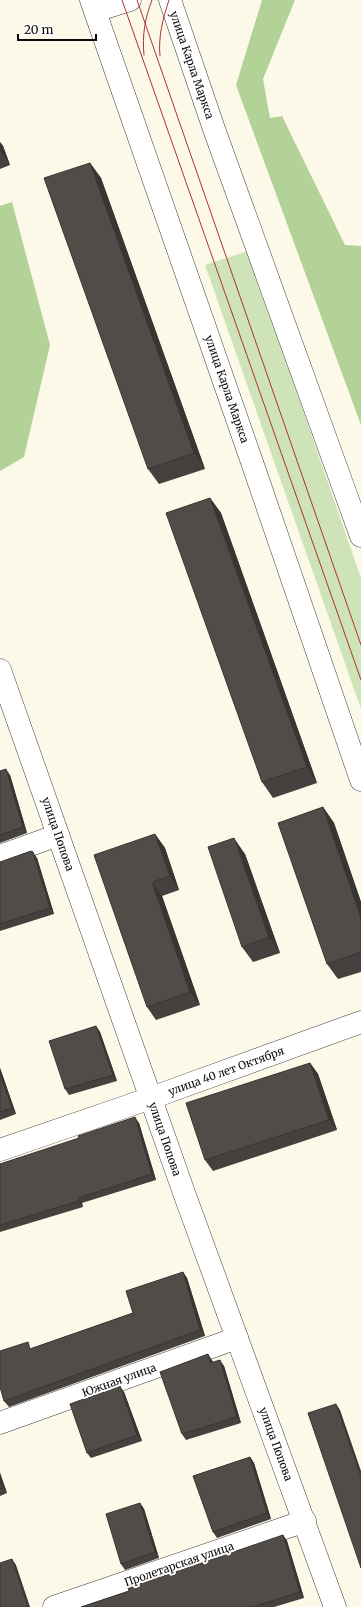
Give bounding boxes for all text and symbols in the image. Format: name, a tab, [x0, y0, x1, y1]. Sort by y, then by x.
street label: улица Карла Маркса	[167, 9, 217, 121]
scale bar	[18, 16, 96, 42]
text: 20 m	[24, 22, 53, 37]
street label: улица Карла Маркса	[202, 333, 252, 445]
street label: улица Попова	[39, 795, 77, 873]
street label: улица 40 лет Октября	[166, 1043, 286, 1098]
street label: улица Попова	[146, 1100, 184, 1178]
street label: Южная улица	[80, 1360, 158, 1400]
street label: улица Попова	[256, 1405, 296, 1483]
street label: Пролетарская улица	[122, 1539, 236, 1589]

